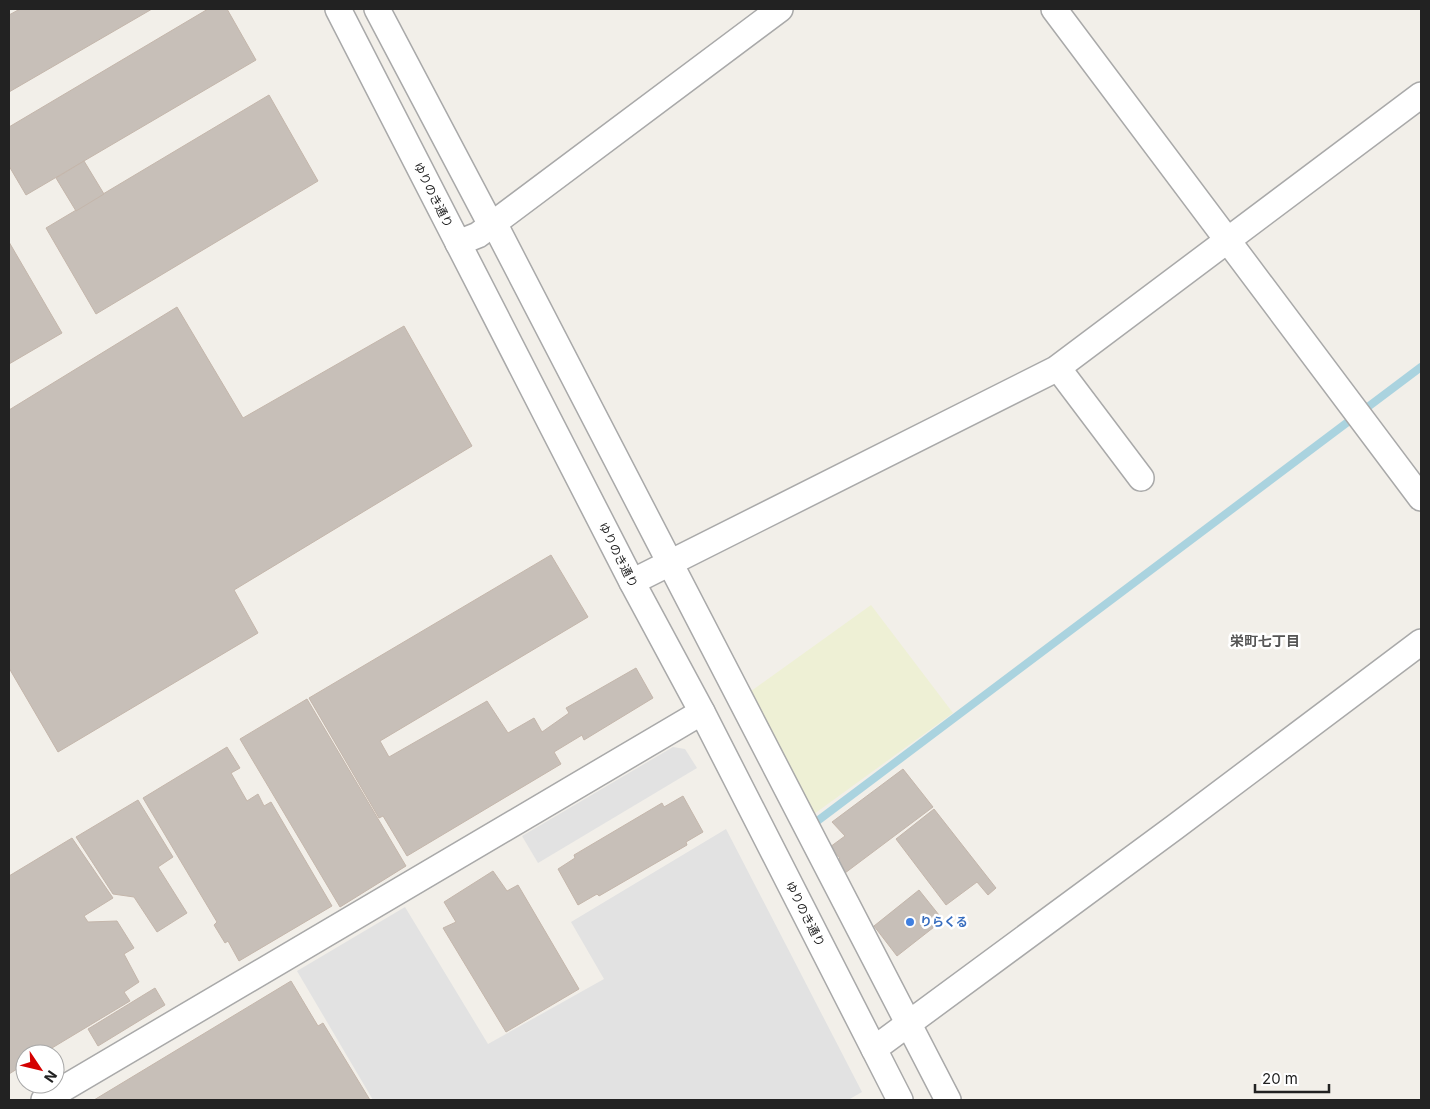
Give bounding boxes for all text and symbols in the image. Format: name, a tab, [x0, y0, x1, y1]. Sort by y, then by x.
street label: ゆりのき通り	[411, 159, 456, 230]
street label: ゆりのき通り	[596, 519, 641, 590]
district label: 栄町七丁目	[1230, 632, 1300, 649]
street label: ゆりのき通り	[783, 878, 828, 949]
place label: りらくる	[920, 914, 968, 929]
marker: りらくる	[904, 916, 916, 928]
north arrow	[15, 1044, 65, 1094]
scale bar	[1255, 1062, 1329, 1094]
text: N	[41, 1067, 61, 1086]
text: 20 m	[1262, 1069, 1298, 1088]

